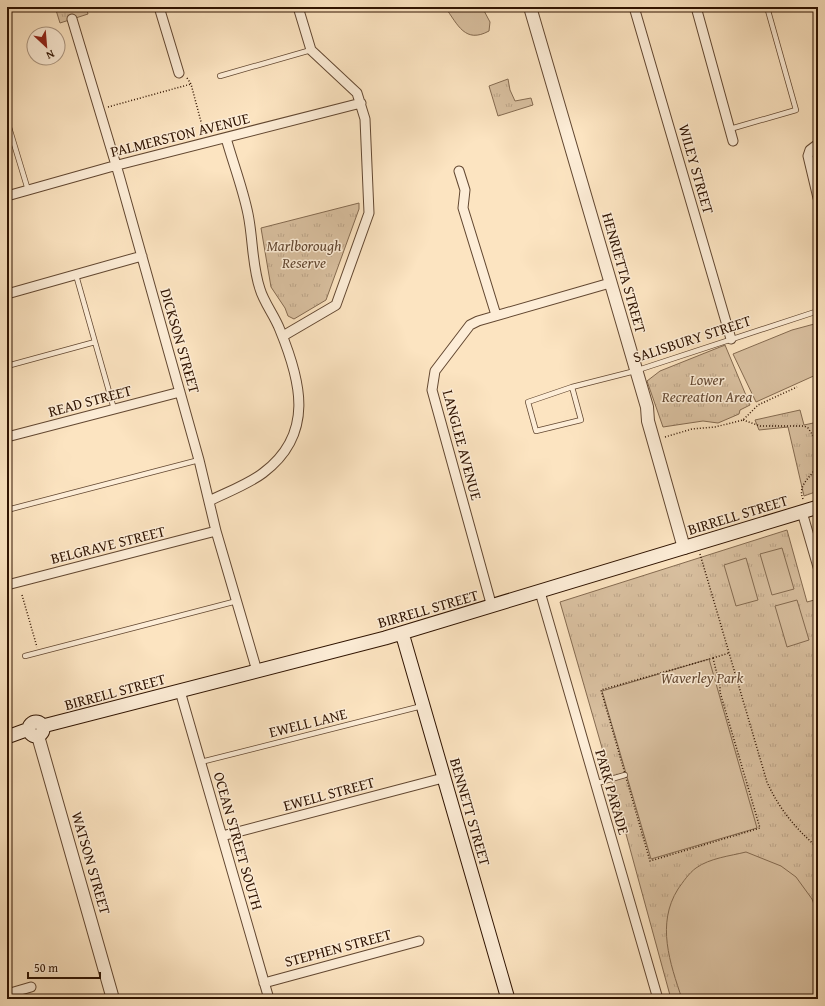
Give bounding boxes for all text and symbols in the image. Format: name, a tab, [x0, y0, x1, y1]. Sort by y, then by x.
north arrow	[26, 26, 66, 66]
text: N	[43, 46, 57, 64]
street label: PALMERSTON AVENUE	[108, 107, 252, 162]
street label: WILEY STREET	[674, 121, 719, 217]
street label: HENRIETTA STREET	[597, 210, 652, 336]
park label: Marlborough Reserve	[267, 235, 342, 273]
street label: DICKSON STREET	[155, 286, 206, 396]
street label: SALISBURY STREET	[630, 309, 754, 368]
park label: Lower Recreation Area	[661, 369, 752, 407]
street label: READ STREET	[46, 379, 135, 422]
street label: LANGLEE AVENUE	[438, 387, 487, 503]
street label: BIRRELL STREET	[685, 489, 791, 540]
street label: BELGRAVE STREET	[48, 520, 168, 569]
street label: BIRRELL STREET	[375, 584, 481, 633]
park label: Waverley Park	[661, 667, 743, 688]
street label: BIRRELL STREET	[62, 668, 168, 715]
street label: EWELL LANE	[267, 703, 349, 742]
street label: PARK PARADE	[590, 747, 635, 837]
street label: BENNETT STREET	[445, 755, 496, 869]
street label: OCEAN STREET SOUTH	[209, 769, 268, 913]
street label: EWELL STREET	[281, 771, 377, 816]
street label: WATSON STREET	[67, 809, 116, 917]
street label: STEPHEN STREET	[282, 923, 394, 972]
scale bar	[28, 954, 100, 980]
text: 50 m	[34, 959, 58, 976]

